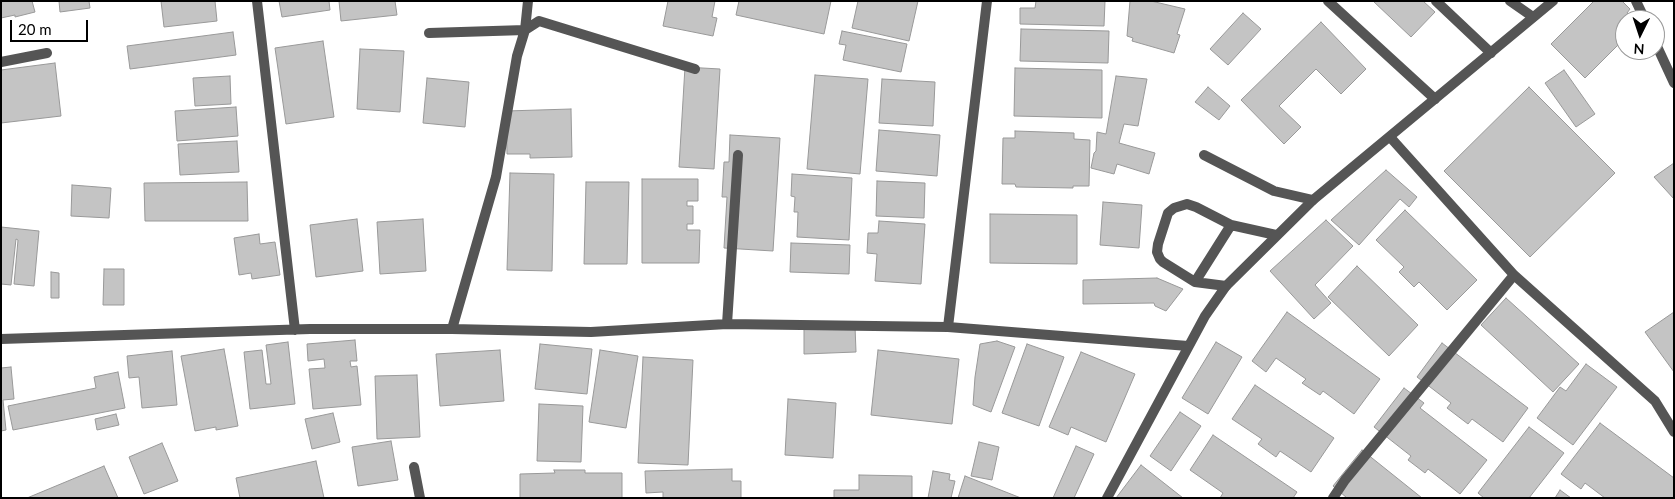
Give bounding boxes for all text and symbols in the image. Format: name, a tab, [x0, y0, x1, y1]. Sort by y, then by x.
scale bar	[12, 10, 90, 42]
north arrow	[1615, 10, 1665, 60]
text: 20 m	[18, 20, 52, 38]
text: N	[1633, 41, 1645, 58]

